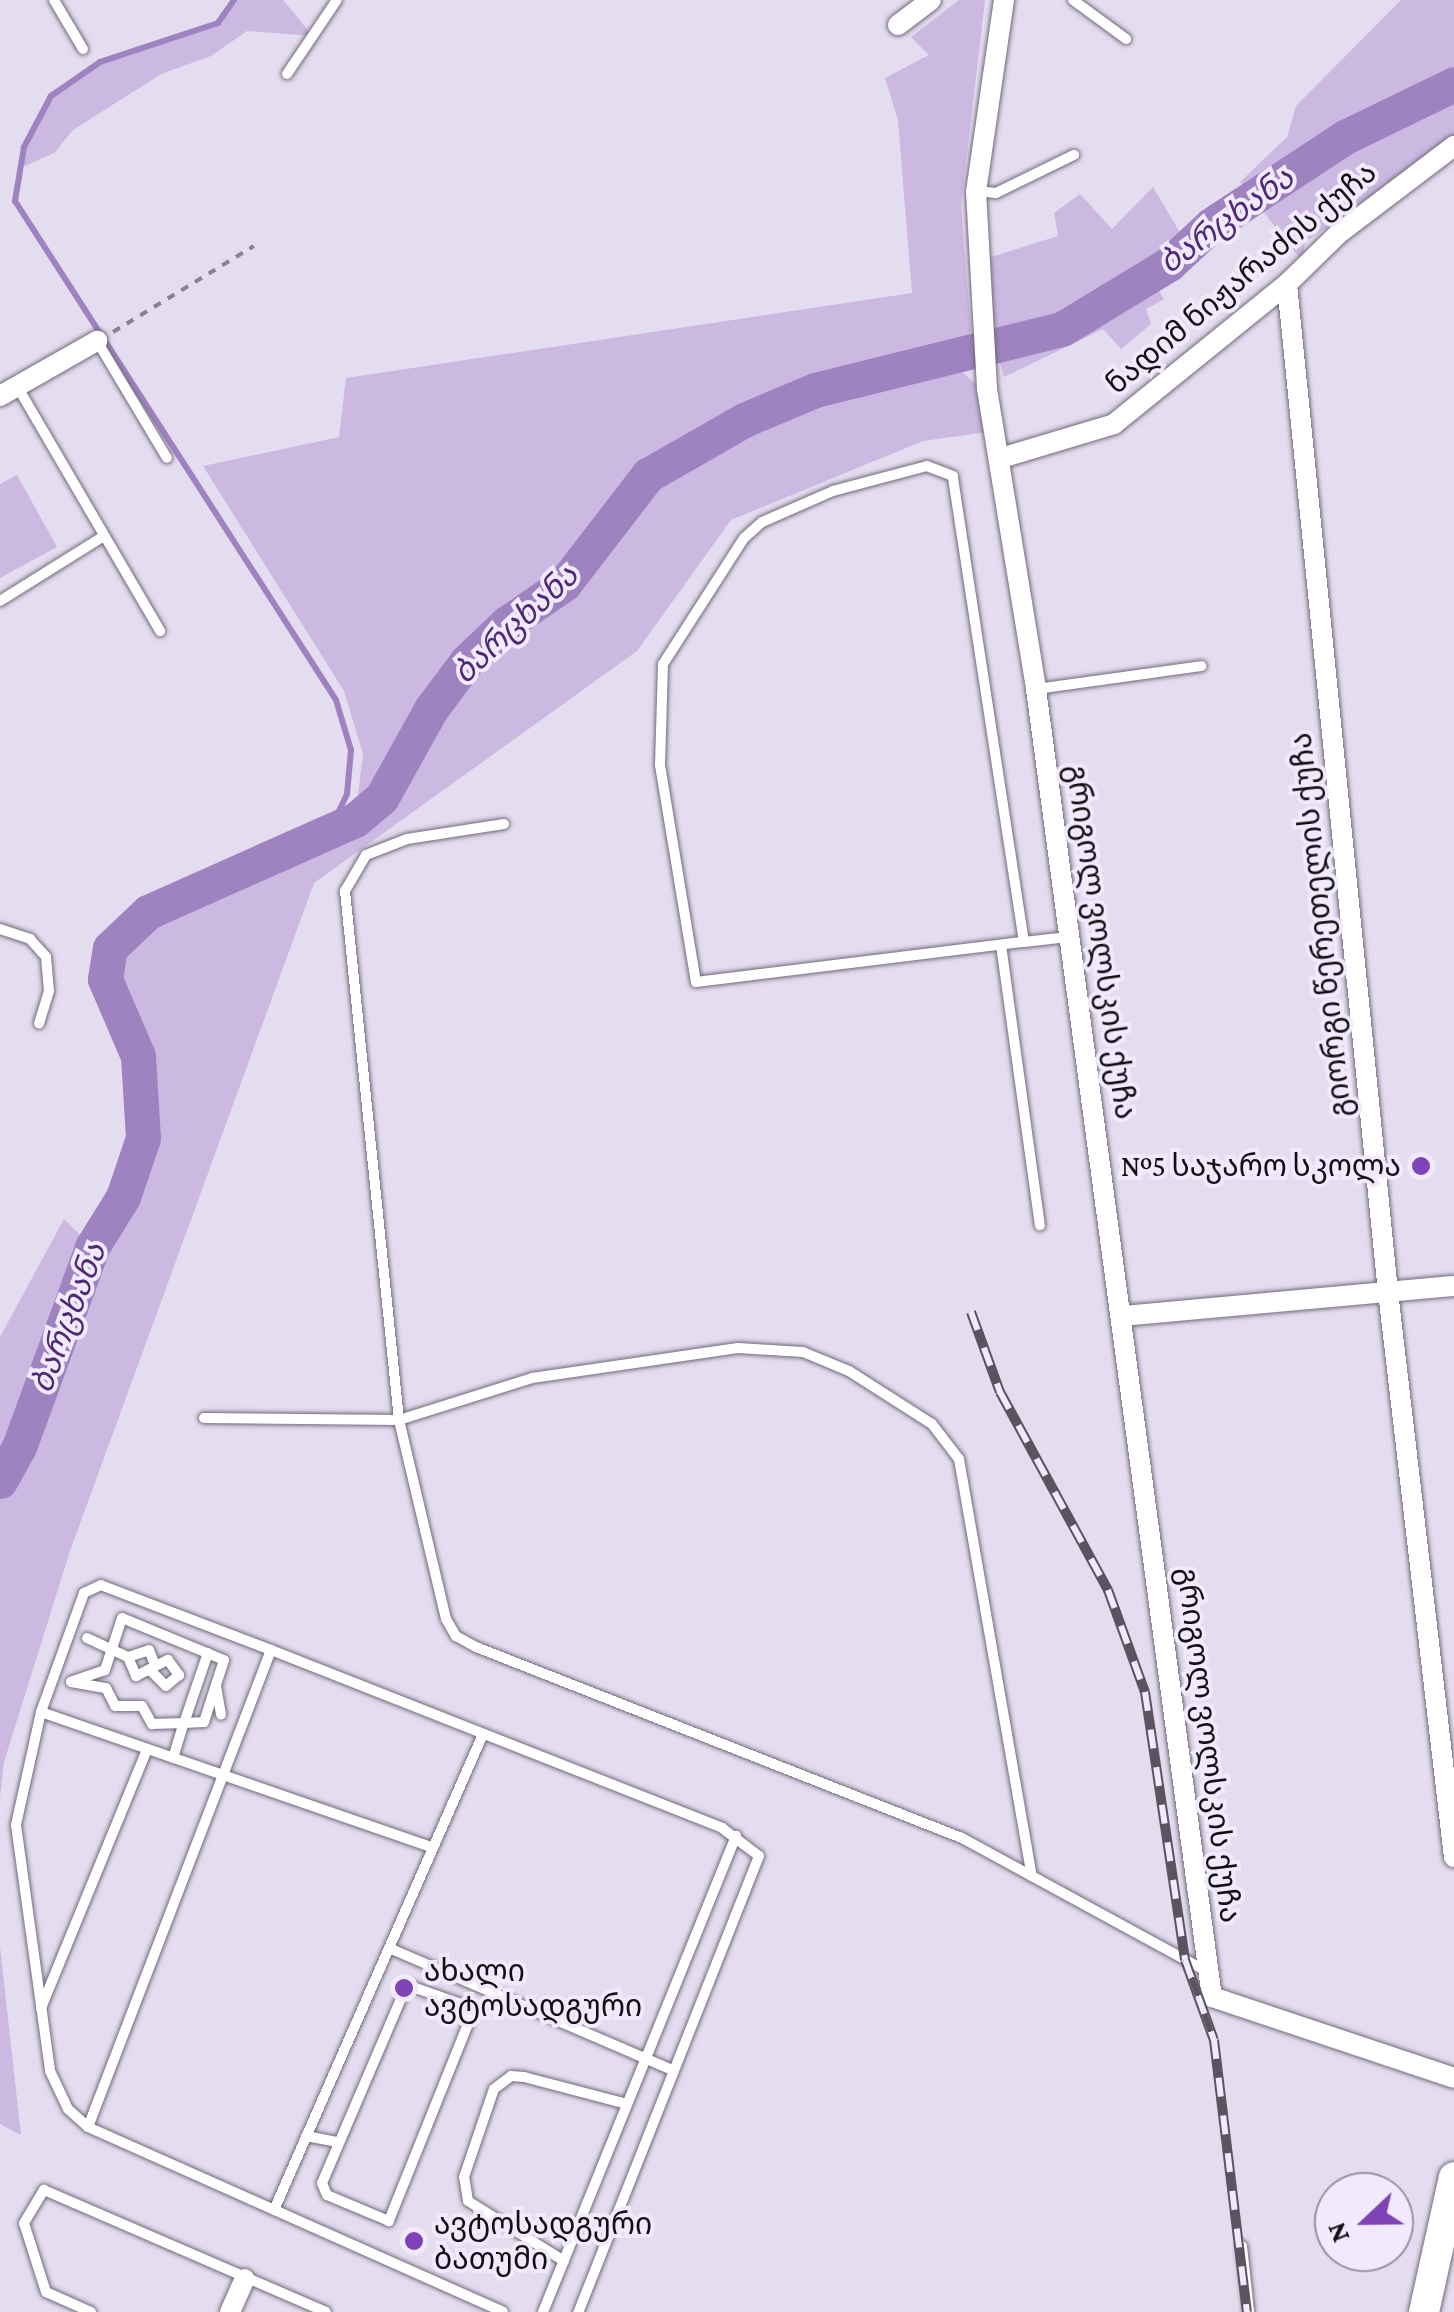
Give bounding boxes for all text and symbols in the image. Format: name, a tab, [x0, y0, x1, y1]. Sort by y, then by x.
street label: ნადიმ ნიჟარაძის ქუჩა	[1098, 154, 1384, 402]
water label: ბარცხანა	[1151, 158, 1301, 282]
water label: ბარცხანა	[444, 556, 586, 692]
street label: გიორგი წერეთელის ქუჩა	[1283, 731, 1359, 1119]
street label: გრიგოლ ვოლსკის ქუჩა	[1058, 762, 1144, 1122]
place label: №5 საჯარო სკოლა	[1121, 1148, 1401, 1184]
marker: №5 საჯარო სკოლა	[1410, 1155, 1432, 1177]
water label: ბარცხანა	[22, 1238, 114, 1398]
street label: გრიგოლ ვოლსკის ქუჩა	[1169, 1565, 1249, 1925]
place label: ახალი ავტოსადგური	[424, 1953, 642, 2024]
marker: ახალი ავტოსადგური	[393, 1977, 415, 1999]
north arrow	[1314, 2172, 1414, 2272]
place label: ავტოსადგური ბათუმი	[434, 2206, 652, 2276]
text: N	[1320, 2218, 1356, 2247]
marker: ავტოსადგური ბათუმი	[403, 2230, 425, 2252]

